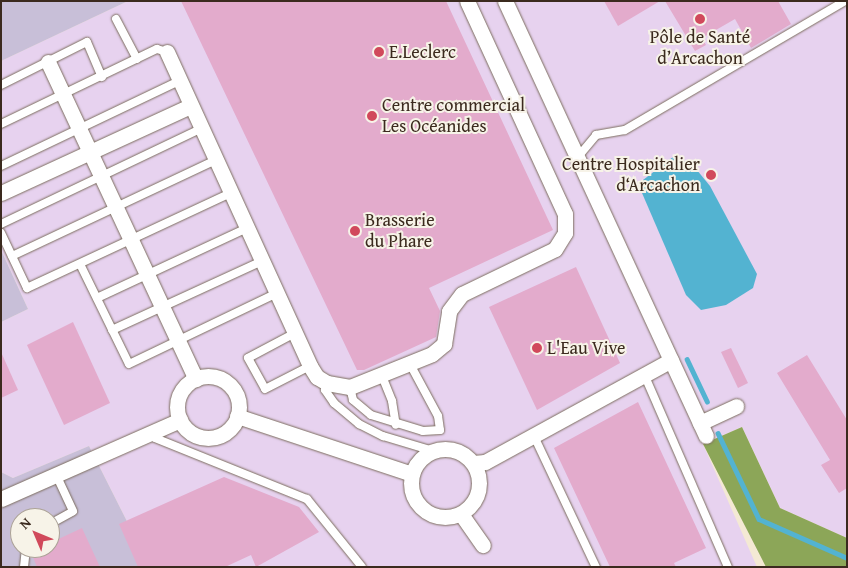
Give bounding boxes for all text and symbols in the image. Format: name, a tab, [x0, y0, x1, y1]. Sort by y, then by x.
marker: Pôle de Santé d’Arcachon	[694, 13, 706, 25]
place label: Pôle de Santé d’Arcachon	[650, 27, 750, 70]
place label: E.Leclerc	[389, 41, 456, 63]
marker: E.Leclerc	[373, 46, 385, 58]
place label: Centre commercial Les Océanides	[382, 95, 525, 138]
marker: Centre commercial Les Océanides	[366, 110, 378, 122]
place label: Centre Hospitalier d‘Arcachon	[562, 154, 700, 196]
marker: Centre Hospitalier d‘Arcachon	[704, 168, 718, 182]
place label: Brasserie du Phare	[365, 210, 435, 252]
marker: Brasserie du Phare	[349, 225, 361, 237]
place label: L'Eau Vive	[547, 337, 626, 359]
marker: L'Eau Vive	[531, 342, 543, 354]
north arrow	[10, 508, 60, 558]
text: N	[15, 513, 35, 533]

